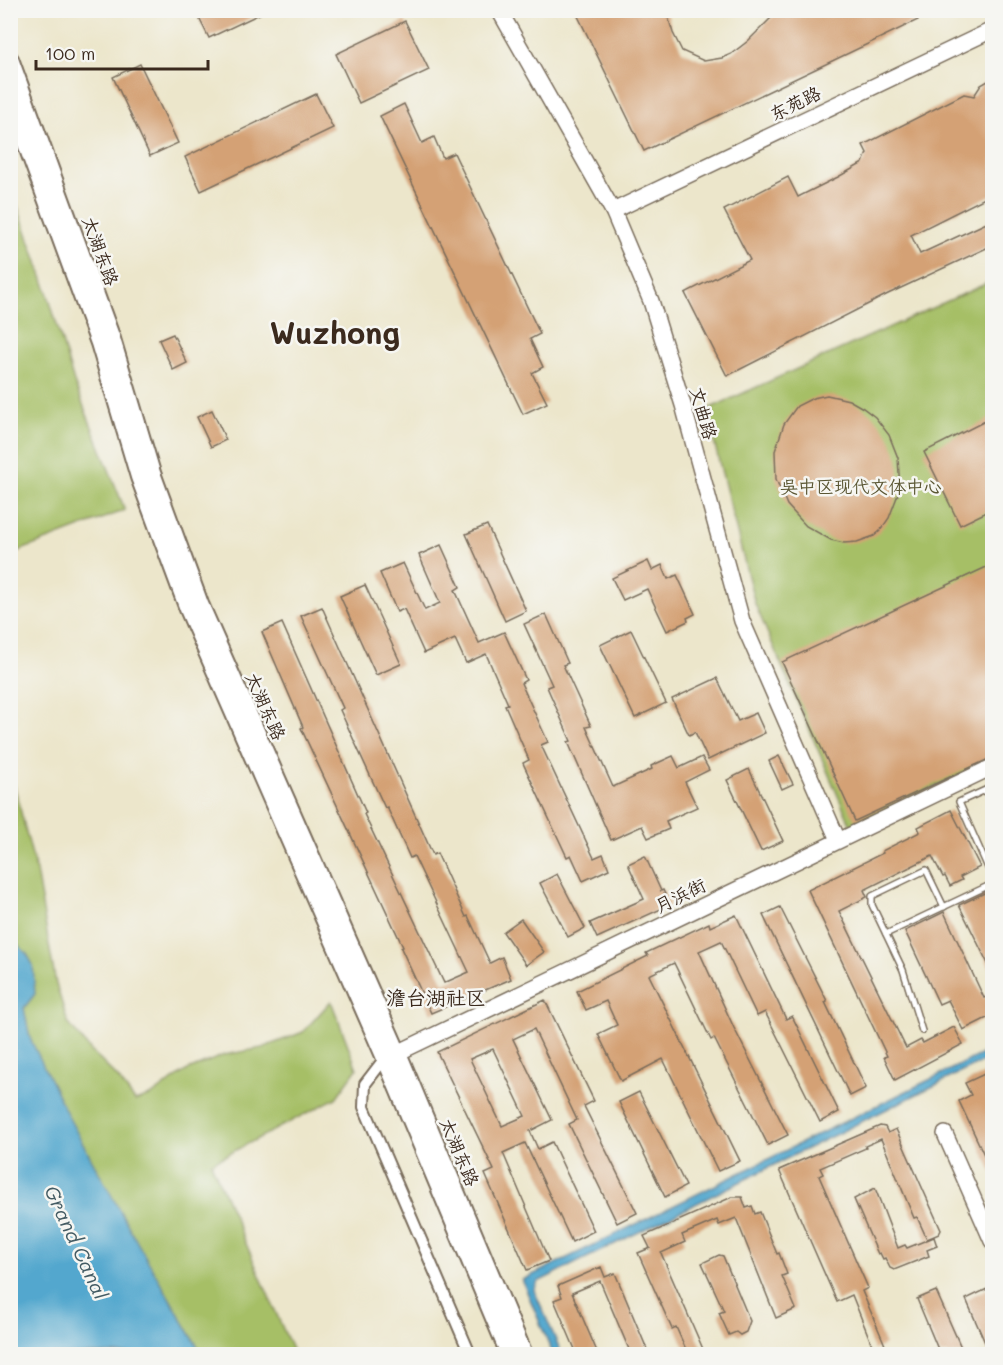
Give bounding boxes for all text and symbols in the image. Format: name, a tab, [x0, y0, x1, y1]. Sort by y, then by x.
scale bar	[36, 33, 208, 71]
text: 100 m	[45, 41, 95, 65]
street label: 东苑路	[765, 80, 825, 126]
street label: 太湖东路	[77, 213, 125, 289]
district label: Wuzhong	[270, 312, 400, 352]
street label: 文曲路	[685, 384, 723, 442]
park label: 吴中区现代文体中心	[780, 474, 942, 498]
street label: 太湖东路	[240, 668, 292, 744]
street label: 月浜街	[650, 872, 710, 918]
district label: 澹台湖社区	[386, 984, 486, 1010]
street label: 太湖东路	[435, 1114, 485, 1190]
water label: Grand Canal	[39, 1181, 115, 1303]

